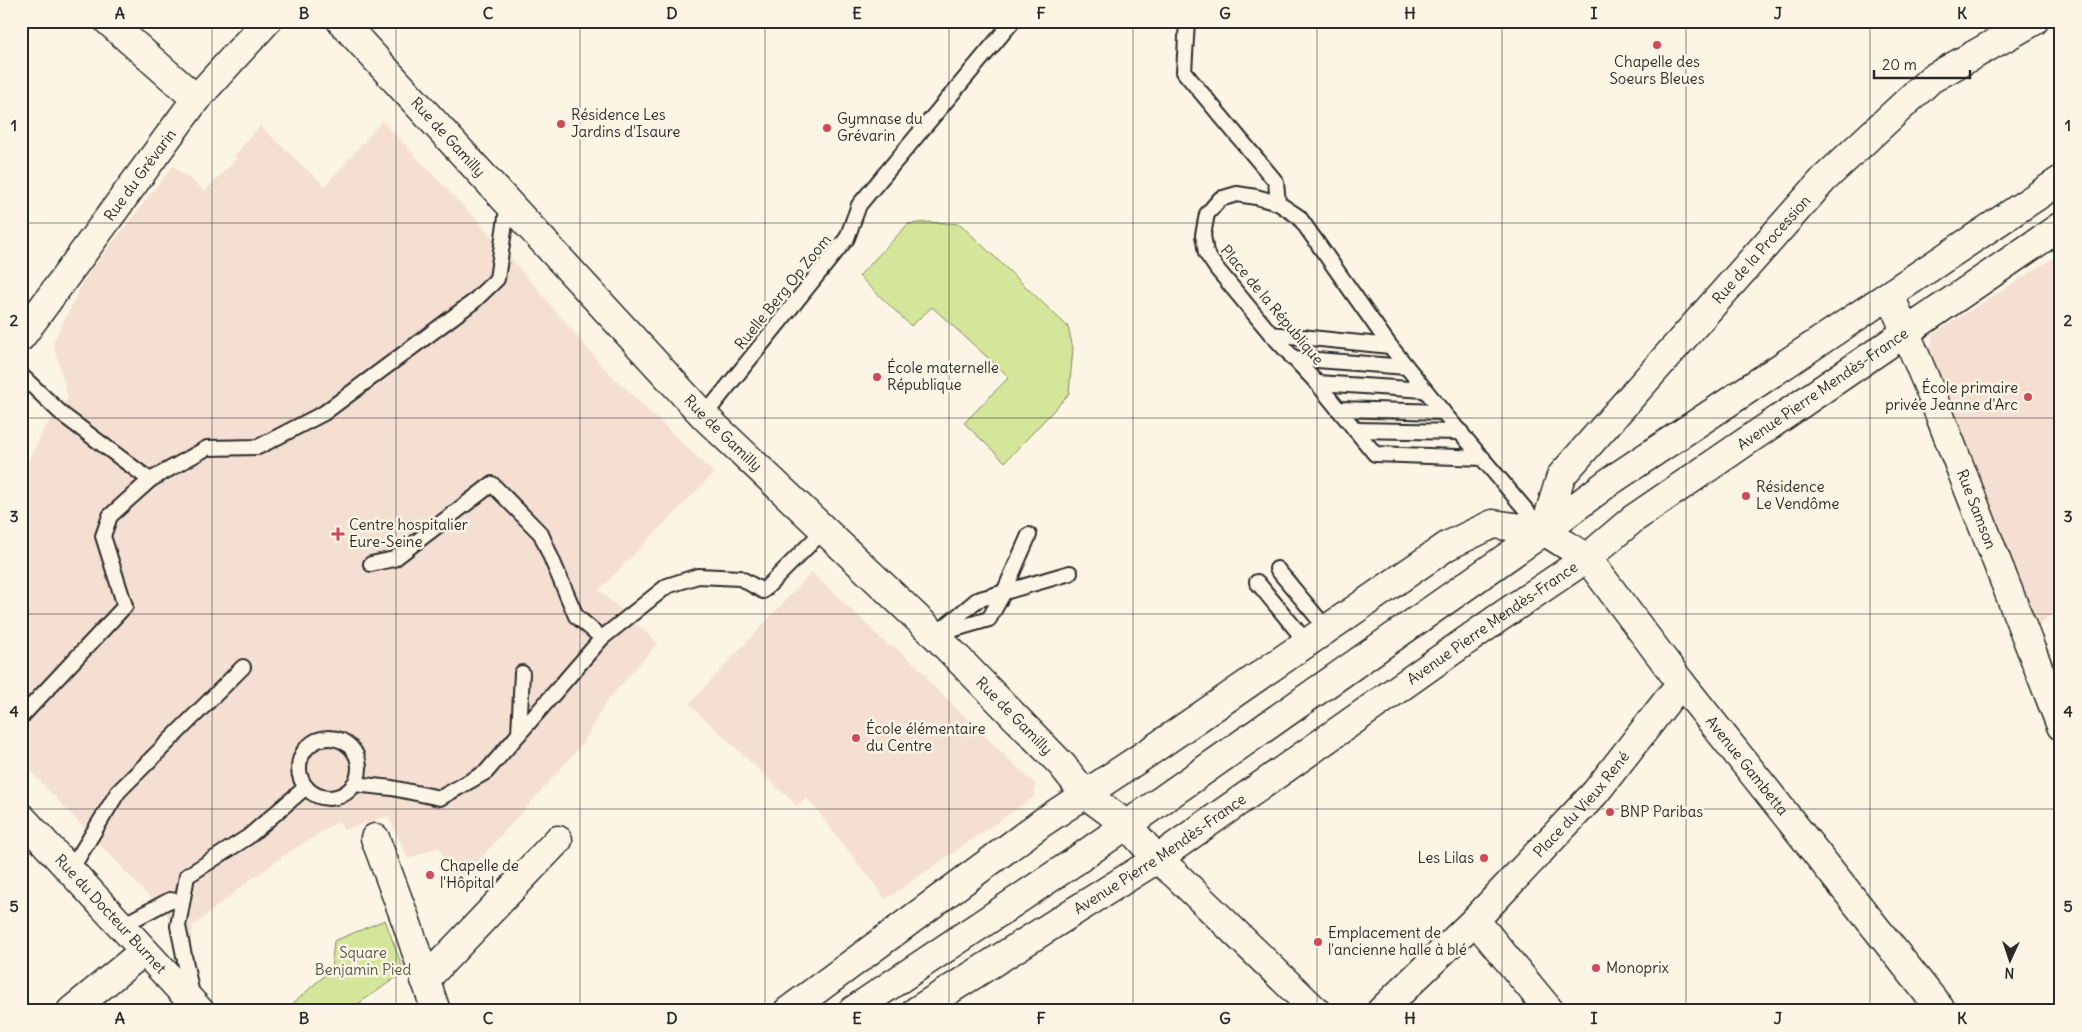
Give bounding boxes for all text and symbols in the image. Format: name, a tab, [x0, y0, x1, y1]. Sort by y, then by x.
text: A	[115, 3, 125, 23]
text: B	[299, 3, 310, 23]
text: C	[483, 3, 494, 23]
text: D	[666, 3, 678, 23]
text: E	[852, 3, 862, 23]
text: F	[1036, 3, 1046, 23]
text: G	[1219, 3, 1231, 23]
text: H	[1404, 3, 1416, 23]
text: I	[1591, 3, 1598, 23]
text: J	[1774, 3, 1783, 23]
text: K	[1957, 3, 1967, 23]
marker: Chapelle des Soeurs Bleues	[1651, 39, 1663, 51]
scale bar	[1874, 48, 1971, 80]
place label: Chapelle des Soeurs Bleues	[1610, 52, 1705, 88]
text: 20 m	[1882, 55, 1917, 74]
street label: Rue de Gamilly	[407, 93, 490, 181]
place label: Résidence Les Jardins d'Isaure	[571, 105, 680, 141]
place label: Gymnase du Grévarin	[837, 109, 923, 145]
text: 1	[11, 115, 17, 135]
text: 1	[2065, 115, 2071, 135]
marker: Résidence Les Jardins d'Isaure	[555, 118, 567, 130]
marker: Gymnase du Grévarin	[821, 122, 833, 134]
street label: Rue du Grévarin	[100, 125, 180, 225]
street label: Rue de la Procession	[1708, 191, 1814, 308]
street label: Ruelle Berg Op Zoom	[730, 230, 835, 353]
street label: Place de la République	[1217, 241, 1328, 368]
text: 2	[10, 310, 19, 330]
text: 2	[2064, 310, 2073, 330]
street label: Avenue Pierre Mendès-France	[1733, 323, 1912, 454]
place label: École maternelle République	[887, 358, 999, 394]
marker: École maternelle République	[871, 371, 883, 383]
place label: École primaire privée Jeanne d'Arc	[1885, 378, 2018, 414]
street label: Rue de Gamilly	[680, 391, 766, 475]
marker: École primaire privée Jeanne d'Arc	[2022, 391, 2034, 403]
street label: Rue Samson	[1953, 467, 2001, 552]
place label: Résidence Le Vendôme	[1756, 477, 1839, 513]
marker: Résidence Le Vendôme	[1740, 490, 1752, 502]
text: 3	[9, 506, 19, 526]
text: 3	[2063, 506, 2073, 526]
place label: Centre hospitalier Eure-Seine	[349, 515, 468, 551]
marker: Centre hospitalier Eure-Seine	[331, 527, 345, 541]
street label: Avenue Pierre Mendès-France	[1403, 557, 1581, 688]
street label: Rue de Gamilly	[972, 673, 1057, 759]
text: 4	[9, 701, 19, 721]
text: 4	[2063, 701, 2073, 721]
street label: Avenue Gambetta	[1702, 712, 1793, 819]
place label: École élémentaire du Centre	[866, 719, 986, 755]
marker: École élémentaire du Centre	[850, 732, 862, 744]
street label: Place du Vieux René	[1529, 747, 1633, 861]
street label: Avenue Pierre Mendès-France	[1070, 789, 1249, 918]
place label: BNP Paribas	[1620, 802, 1703, 821]
marker: BNP Paribas	[1604, 806, 1616, 818]
place label: Les Lilas	[1418, 848, 1474, 867]
street label: Rue du Docteur Burnet	[51, 850, 171, 977]
marker: Les Lilas	[1478, 852, 1490, 864]
place label: Chapelle de l'Hôpital	[440, 856, 519, 892]
marker: Chapelle de l'Hôpital	[424, 869, 436, 881]
text: 5	[9, 896, 19, 916]
text: 5	[2063, 896, 2073, 916]
place label: Emplacement de l'ancienne halle à blé	[1328, 923, 1467, 959]
north arrow	[1984, 934, 2034, 984]
marker: Emplacement de l'ancienne halle à blé	[1312, 936, 1324, 948]
park label: Square Benjamin Pied	[315, 943, 411, 979]
place label: Monoprix	[1606, 958, 1670, 977]
marker: Monoprix	[1590, 962, 1602, 974]
text: N	[2004, 964, 2015, 982]
text: A	[115, 1008, 125, 1028]
text: B	[299, 1008, 310, 1028]
text: C	[483, 1008, 494, 1028]
text: D	[666, 1008, 678, 1028]
text: E	[852, 1008, 862, 1028]
text: F	[1036, 1008, 1046, 1028]
text: G	[1219, 1008, 1231, 1028]
text: H	[1404, 1008, 1416, 1028]
text: I	[1591, 1008, 1598, 1028]
text: J	[1774, 1008, 1783, 1028]
text: K	[1957, 1008, 1967, 1028]

